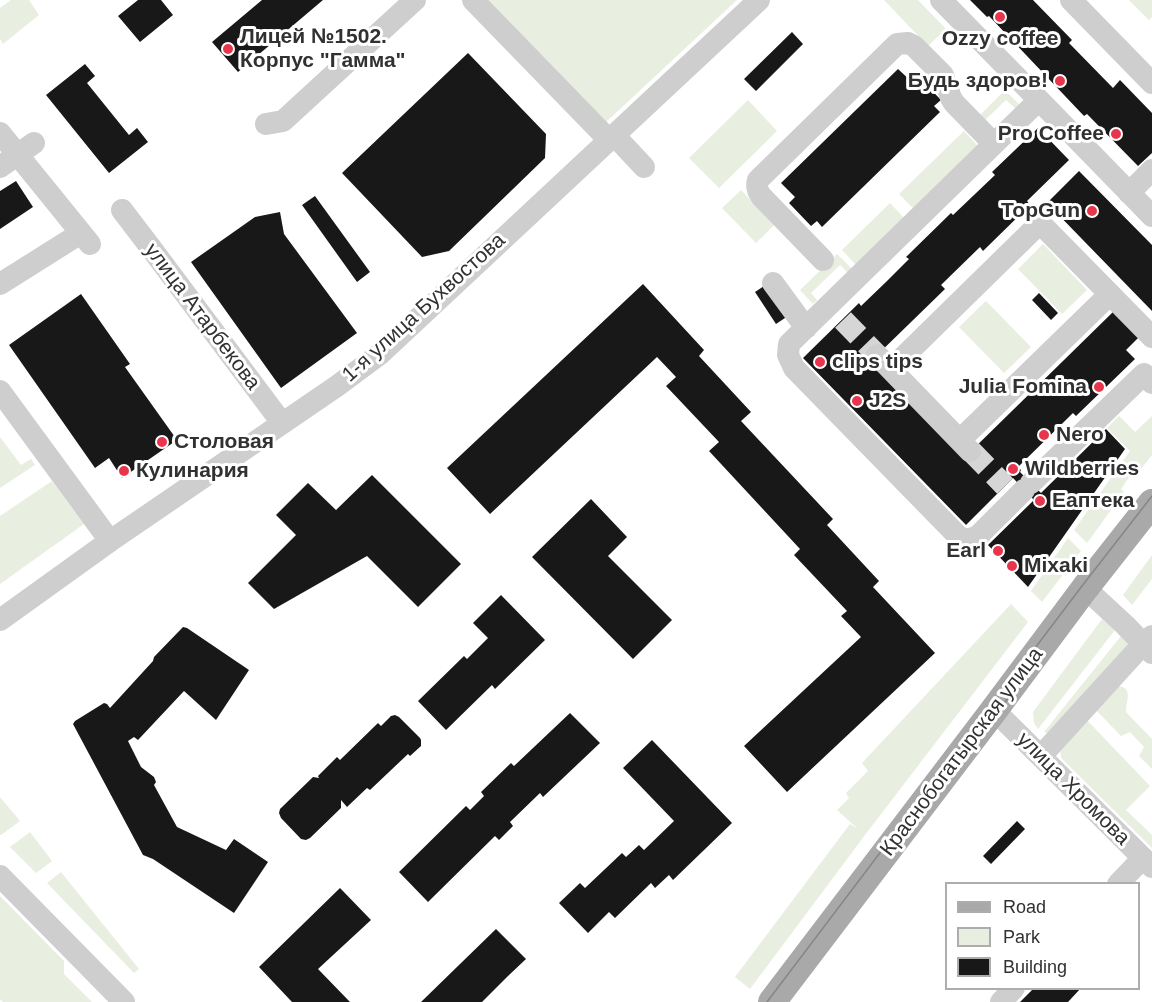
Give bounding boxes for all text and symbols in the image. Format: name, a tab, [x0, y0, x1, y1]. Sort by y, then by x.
marker: Ozzy coffee	[993, 10, 1007, 24]
place label: Лицей №1502. Корпус "Гамма"	[240, 24, 406, 74]
place label: Ozzy coffee	[942, 26, 1058, 52]
marker: Лицей №1502. Корпус "Гамма"	[221, 42, 235, 56]
place label: Будь здоров!	[908, 68, 1048, 94]
marker: Будь здоров!	[1053, 74, 1067, 88]
place label: Pro Coffee	[998, 121, 1104, 147]
marker: Pro Coffee	[1109, 127, 1123, 141]
place label: TopGun	[1001, 198, 1080, 224]
marker: TopGun	[1085, 204, 1099, 218]
street label: 1-я улица Бухвостова	[337, 228, 511, 388]
street label: улица Атарбекова	[139, 239, 265, 395]
place label: clips tips	[832, 349, 923, 375]
marker: clips tips	[813, 355, 827, 369]
place label: Julia Fomina	[959, 374, 1087, 400]
marker: Julia Fomina	[1092, 380, 1106, 394]
place label: J2S	[869, 388, 906, 414]
marker: J2S	[850, 394, 864, 408]
place label: Nero	[1056, 422, 1104, 448]
marker: Nero	[1037, 428, 1051, 442]
place label: Столовая	[174, 429, 274, 455]
marker: Столовая	[155, 435, 169, 449]
place label: Wildberries	[1025, 456, 1139, 482]
place label: Кулинария	[136, 458, 249, 484]
marker: Wildberries	[1006, 462, 1020, 476]
marker: Кулинария	[117, 464, 131, 478]
place label: Еаптека	[1052, 488, 1135, 514]
marker: Еаптека	[1033, 494, 1047, 508]
place label: Earl	[946, 538, 986, 564]
marker: Earl	[991, 544, 1005, 558]
place label: Mixaki	[1024, 553, 1088, 579]
marker: Mixaki	[1005, 559, 1019, 573]
street label: Краснобогатырская улица	[875, 643, 1049, 861]
street label: улица Хромова	[1011, 727, 1135, 851]
legend	[945, 882, 1140, 990]
text: Road	[1003, 897, 1046, 917]
text: Park	[1003, 927, 1040, 947]
text: Building	[1003, 957, 1067, 977]

